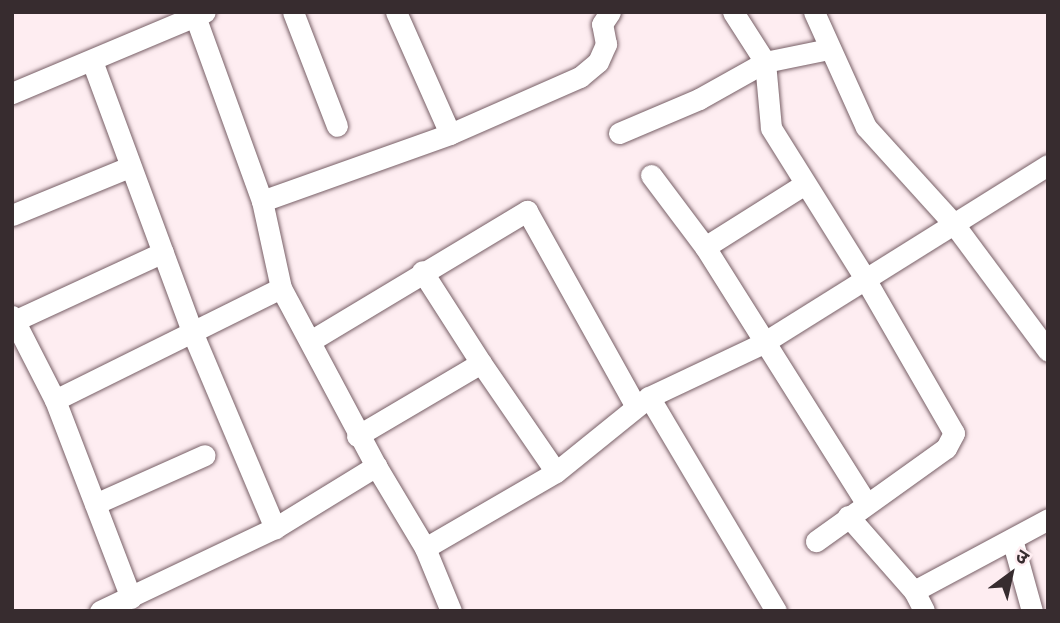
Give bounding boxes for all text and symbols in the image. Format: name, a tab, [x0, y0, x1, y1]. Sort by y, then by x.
north arrow	[976, 539, 1046, 609]
text: उ	[1011, 543, 1034, 569]

